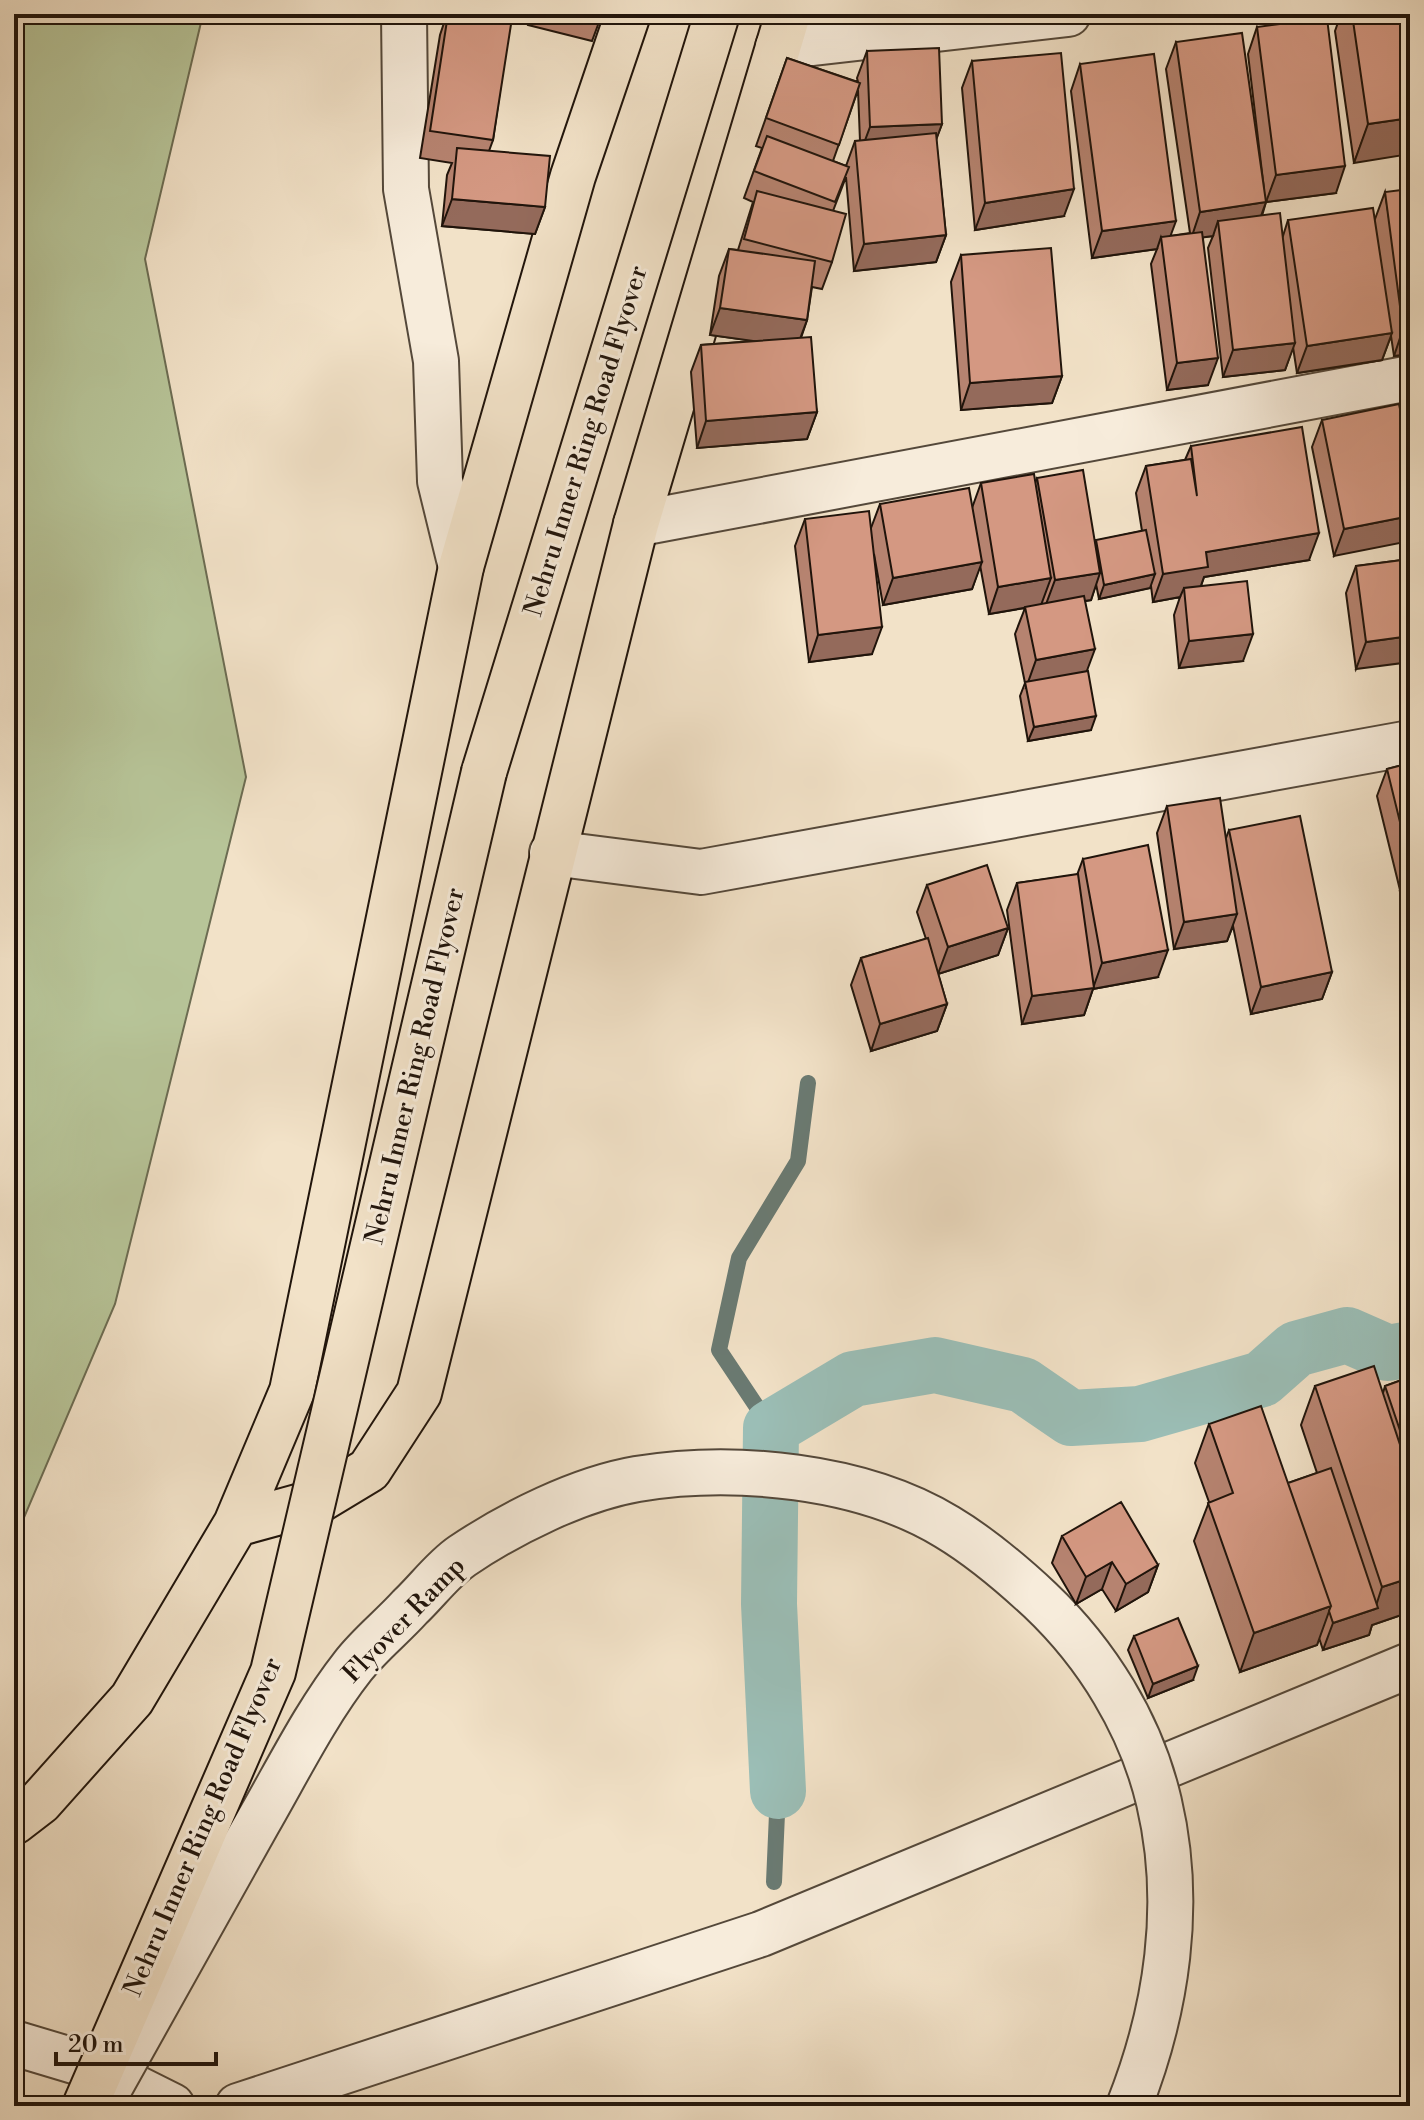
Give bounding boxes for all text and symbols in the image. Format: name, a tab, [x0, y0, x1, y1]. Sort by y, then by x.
street label: Nehru Inner Ring Road Flyover	[517, 262, 655, 620]
street label: Nehru Inner Ring Road Flyover	[358, 885, 472, 1247]
street label: Flyover Ramp	[336, 1550, 472, 1690]
street label: Nehru Inner Ring Road Flyover	[117, 1653, 289, 2001]
scale bar	[56, 2016, 216, 2066]
text: 20 m	[68, 2030, 124, 2060]

